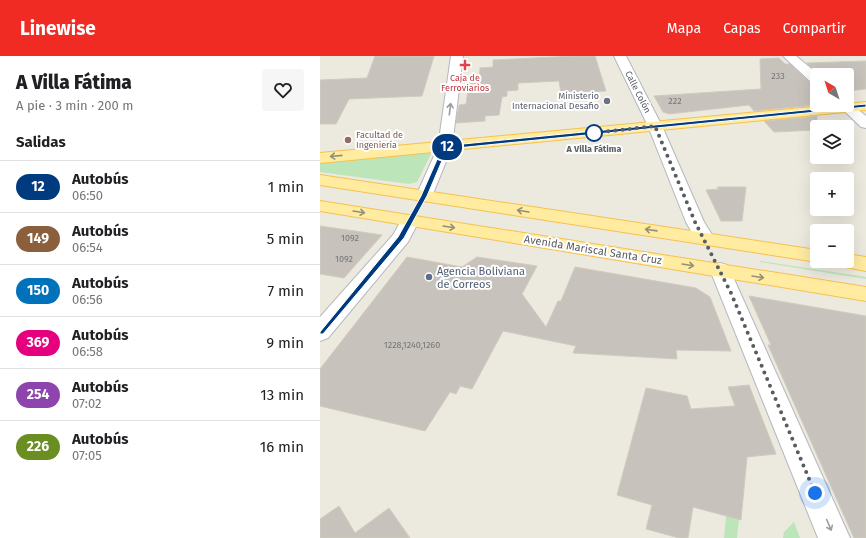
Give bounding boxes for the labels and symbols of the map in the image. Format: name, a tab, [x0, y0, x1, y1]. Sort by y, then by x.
marker: Caja de Ferroviarios	[459, 59, 471, 71]
north arrow	[810, 68, 854, 112]
street label: Calle Colón	[623, 69, 653, 115]
house number: 233	[771, 71, 785, 81]
place label: Caja de Ferroviarios	[441, 73, 489, 93]
place label: Ministerio Internacional Desafio	[512, 91, 599, 111]
marker: Ministerio Internacional Desafio	[602, 96, 612, 106]
house number: 222	[668, 96, 682, 106]
one-way arrow	[446, 103, 454, 116]
marker: A Villa Fátima	[585, 124, 603, 142]
place label: Facultad de Ingeniería	[356, 130, 403, 150]
line badge: 12	[429, 134, 465, 160]
marker: Facultad de Ingeniería	[343, 135, 353, 145]
place label: A Villa Fátima	[566, 144, 621, 154]
one-way arrow	[330, 152, 343, 160]
one-way arrow	[517, 207, 530, 215]
one-way arrow	[352, 208, 365, 216]
one-way arrow	[442, 223, 455, 231]
one-way arrow	[645, 226, 658, 234]
house number: 1092	[341, 233, 359, 243]
street label: Avenida Mariscal Santa Cruz	[523, 233, 663, 267]
house number: 1092	[335, 254, 353, 264]
one-way arrow	[681, 261, 694, 269]
place label: Agencia Boliviana de Correos	[437, 265, 525, 291]
marker: Agencia Boliviana de Correos	[424, 272, 434, 282]
one-way arrow	[751, 273, 764, 281]
house number: 1228,1240,1260	[384, 340, 440, 350]
your location	[805, 483, 825, 503]
one-way arrow	[825, 519, 833, 531]

